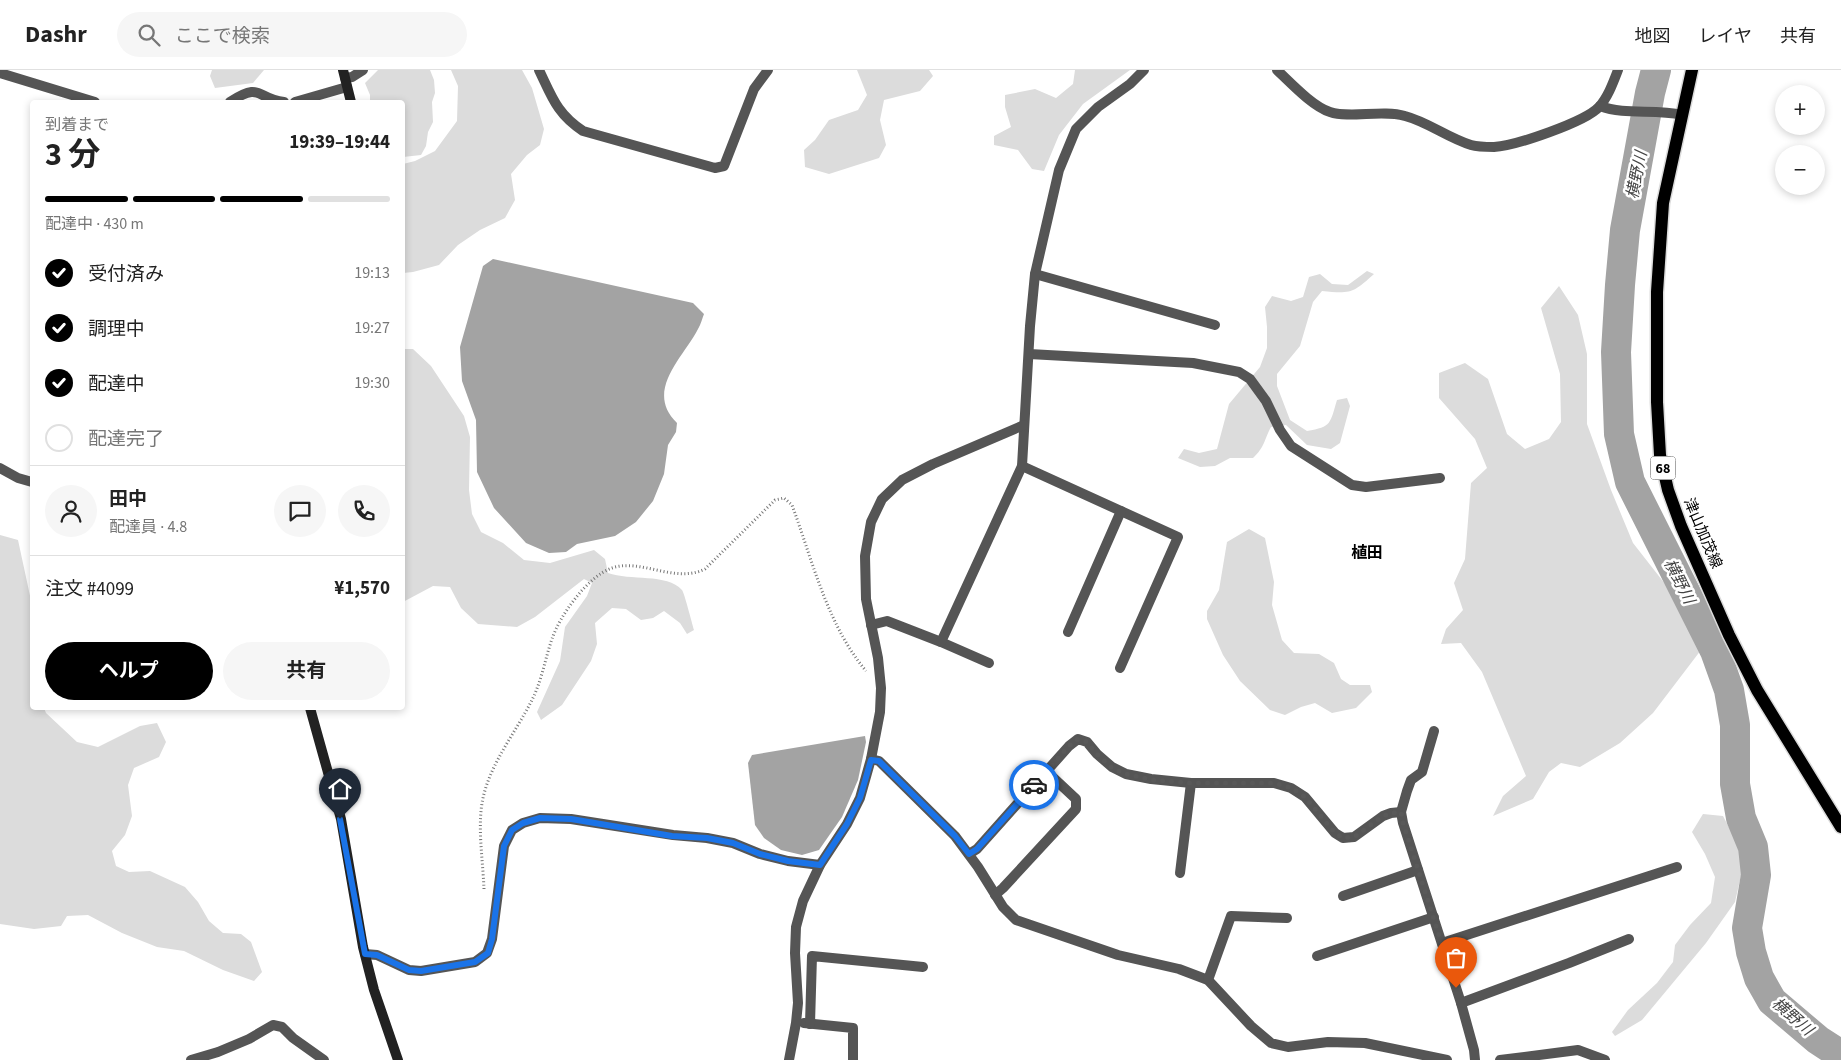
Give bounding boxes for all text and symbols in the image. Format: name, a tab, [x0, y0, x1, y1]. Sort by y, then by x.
search box	[117, 12, 467, 57]
text: Dashr	[25, 17, 87, 52]
icon: search	[135, 21, 163, 49]
text: ここで検索	[175, 23, 270, 50]
text: 地図	[1635, 24, 1671, 49]
text: レイヤ	[1699, 24, 1752, 49]
text: 共有	[1780, 24, 1816, 49]
map controls	[1775, 85, 1825, 195]
button: +	[1775, 85, 1825, 135]
text: 到着まで	[45, 114, 109, 136]
text: 19:39–19:44	[289, 129, 390, 156]
text: 3 分	[45, 132, 100, 178]
button: −	[1775, 145, 1825, 195]
water label: 横野川	[1622, 148, 1653, 201]
text: 配達中 · 430 m	[45, 213, 144, 235]
icon: check	[45, 259, 73, 287]
text: 受付済み	[88, 261, 164, 288]
text: 19:13	[354, 262, 390, 284]
icon: check	[45, 314, 73, 342]
text: 調理中	[88, 316, 145, 343]
text: 19:27	[354, 317, 390, 339]
icon: check	[45, 369, 73, 397]
text: 配達中	[88, 371, 145, 398]
text: 19:30	[354, 372, 390, 394]
text: 配達完了	[88, 426, 164, 453]
road number: 68	[1650, 456, 1676, 479]
button: person	[45, 485, 97, 537]
button: chat	[274, 485, 326, 537]
button: phone	[338, 485, 390, 537]
text: 田中	[109, 486, 147, 513]
street label: 津山加茂線	[1678, 495, 1727, 572]
text: 配達員 · 4.8	[109, 516, 187, 538]
district label: 植田	[1351, 542, 1383, 564]
water label: 横野川	[1658, 555, 1701, 610]
text: ¥1,570	[334, 575, 390, 602]
text: 注文 #4099	[45, 576, 134, 603]
button: ヘルプ	[45, 642, 213, 700]
button: 共有	[223, 642, 390, 700]
courier	[1009, 760, 1059, 810]
pin	[319, 768, 361, 819]
icon: car	[1020, 771, 1048, 799]
icon: home	[326, 775, 354, 803]
pin	[1435, 937, 1477, 988]
icon: bag	[1442, 944, 1470, 972]
water label: 横野川	[1767, 993, 1819, 1042]

